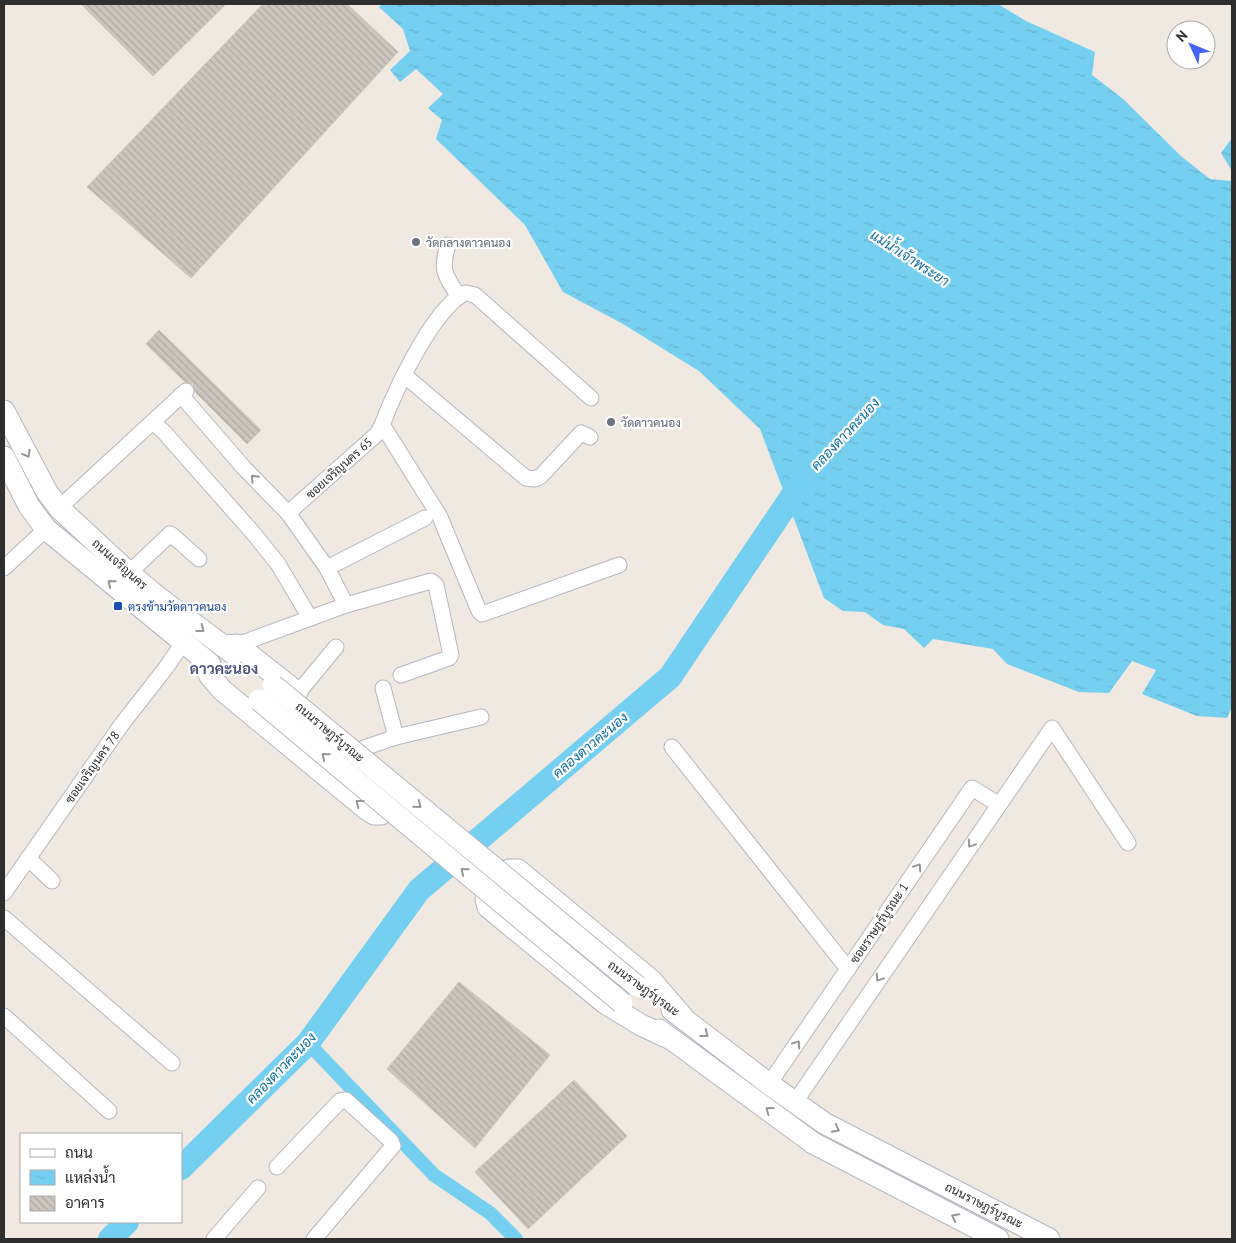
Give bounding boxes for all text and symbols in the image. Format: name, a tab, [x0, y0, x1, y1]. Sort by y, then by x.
north arrow	[1166, 20, 1216, 70]
text: N	[1172, 26, 1191, 46]
water label: แม่น้ำเจ้าพระยา	[867, 223, 955, 290]
place label: วัดกลางดาวคนอง	[426, 235, 511, 250]
marker: วัดกลางดาวคนอง	[410, 236, 422, 248]
water label: คลองดาวคะนอง	[807, 394, 883, 474]
place label: วัดดาวคนอง	[621, 415, 681, 430]
marker: วัดดาวคนอง	[605, 416, 617, 428]
street label: ซอยเจริญนคร 65	[303, 434, 375, 502]
one-way arrow	[21, 449, 31, 458]
one-way arrow	[251, 475, 260, 484]
street label: ถนนเจริญนคร	[89, 535, 151, 593]
one-way arrow	[108, 580, 117, 589]
place label: ตรงข้ามวัดดาวคนอง	[128, 599, 227, 614]
marker: ตรงข้ามวัดดาวคนอง	[112, 600, 124, 612]
one-way arrow	[195, 624, 204, 632]
district label: ดาวคะนอง	[190, 659, 258, 678]
street label: ถนนราษฎร์บูรณะ	[292, 699, 367, 766]
water label: คลองดาวคะนอง	[549, 708, 631, 782]
street label: ซอยเจริญนคร 78	[62, 728, 122, 806]
one-way arrow	[322, 752, 331, 761]
one-way arrow	[412, 800, 421, 808]
one-way arrow	[356, 801, 365, 809]
one-way arrow	[968, 838, 977, 848]
one-way arrow	[912, 863, 921, 872]
one-way arrow	[461, 868, 470, 876]
street label: ซอยราษฎร์บูรณะ 1	[847, 880, 912, 967]
street label: ถนนราษฎร์บูรณะ	[605, 957, 683, 1020]
one-way arrow	[876, 973, 885, 982]
water label: คลองดาวคะนอง	[242, 1028, 320, 1108]
one-way arrow	[699, 1029, 708, 1037]
one-way arrow	[790, 1040, 800, 1049]
one-way arrow	[766, 1108, 775, 1116]
one-way arrow	[831, 1123, 840, 1133]
legend	[20, 1133, 182, 1223]
text: ถนน	[65, 1143, 93, 1162]
text: แหล่งน้ำ	[65, 1165, 116, 1187]
street label: ถนนราษฎร์บูรณะ	[942, 1179, 1025, 1232]
text: อาคาร	[65, 1193, 105, 1212]
one-way arrow	[951, 1213, 960, 1223]

